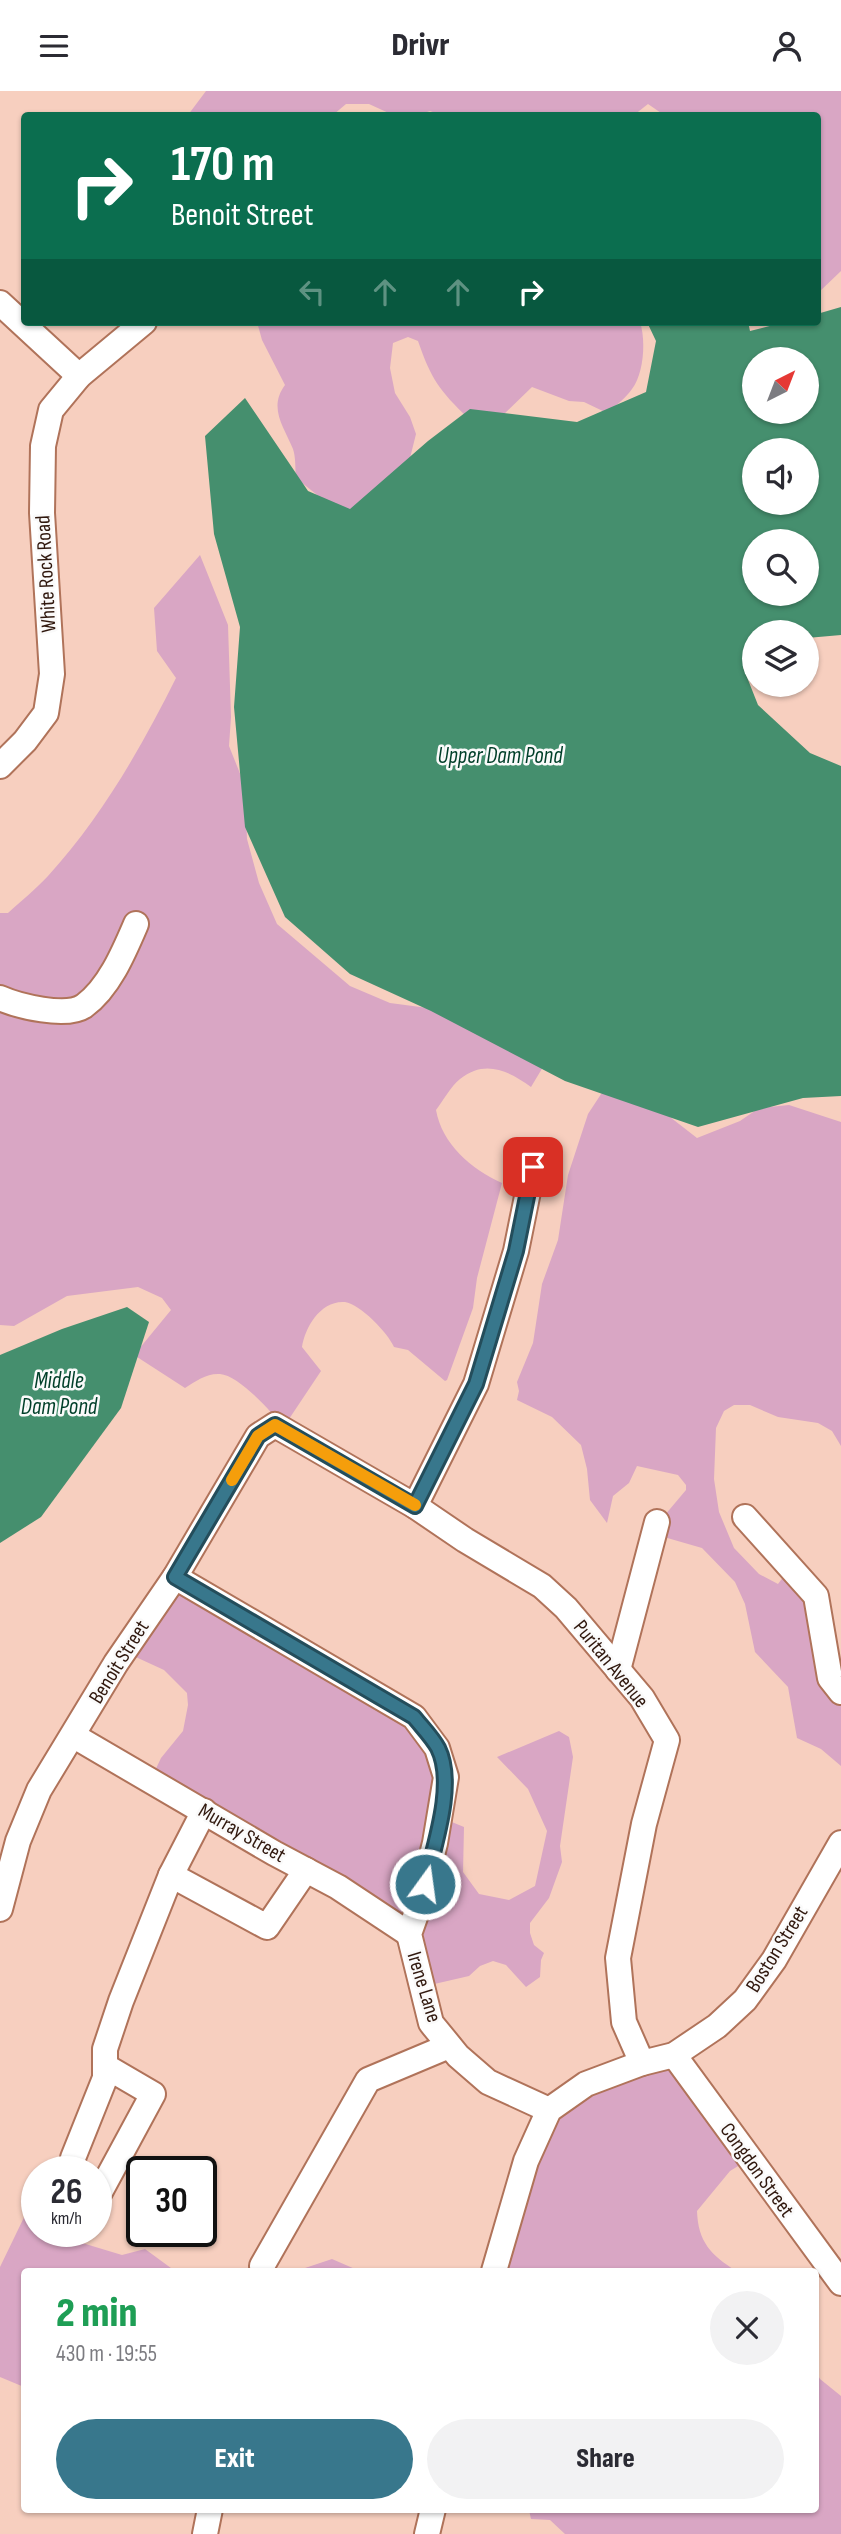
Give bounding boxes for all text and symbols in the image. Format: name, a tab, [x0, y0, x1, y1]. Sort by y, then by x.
text: Drivr	[392, 26, 449, 65]
icon: menu	[35, 27, 73, 65]
icon: person	[768, 27, 806, 65]
text: 170 m	[171, 136, 275, 195]
icon: right	[56, 140, 147, 231]
text: Benoit Street	[171, 196, 313, 235]
icon: left	[293, 273, 331, 311]
icon: ahead	[366, 273, 404, 311]
icon: ahead	[439, 273, 477, 311]
icon: right	[512, 273, 550, 311]
north arrow	[742, 347, 819, 423]
map controls	[742, 347, 819, 697]
button: sound	[742, 438, 819, 515]
street label: White Rock Road	[30, 515, 62, 633]
button: search	[742, 529, 819, 606]
button: layers	[742, 620, 819, 697]
water label: Upper Dam Pond	[437, 742, 563, 770]
pin	[503, 1137, 563, 1197]
icon: arrive	[514, 1148, 552, 1186]
water label: Middle Dam Pond	[21, 1367, 98, 1421]
street label: Puritan Avenue	[568, 1615, 654, 1713]
street label: Benoit Street	[84, 1616, 154, 1708]
street label: Murray Street	[194, 1798, 290, 1868]
position arrow	[388, 1847, 462, 1921]
street label: Boston Street	[741, 1901, 813, 1997]
street label: Irene Lane	[401, 1949, 447, 2025]
street label: Congdon Street	[715, 2118, 799, 2222]
speed limit sign: 30	[126, 2156, 217, 2247]
text: 26	[51, 2171, 82, 2214]
text: km/h	[51, 2208, 82, 2229]
text: 2 min	[56, 2288, 137, 2339]
button: close	[710, 2291, 784, 2365]
text: 430 m · 19:55	[56, 2340, 157, 2368]
button: Exit	[56, 2419, 413, 2499]
button: Share	[427, 2419, 784, 2499]

